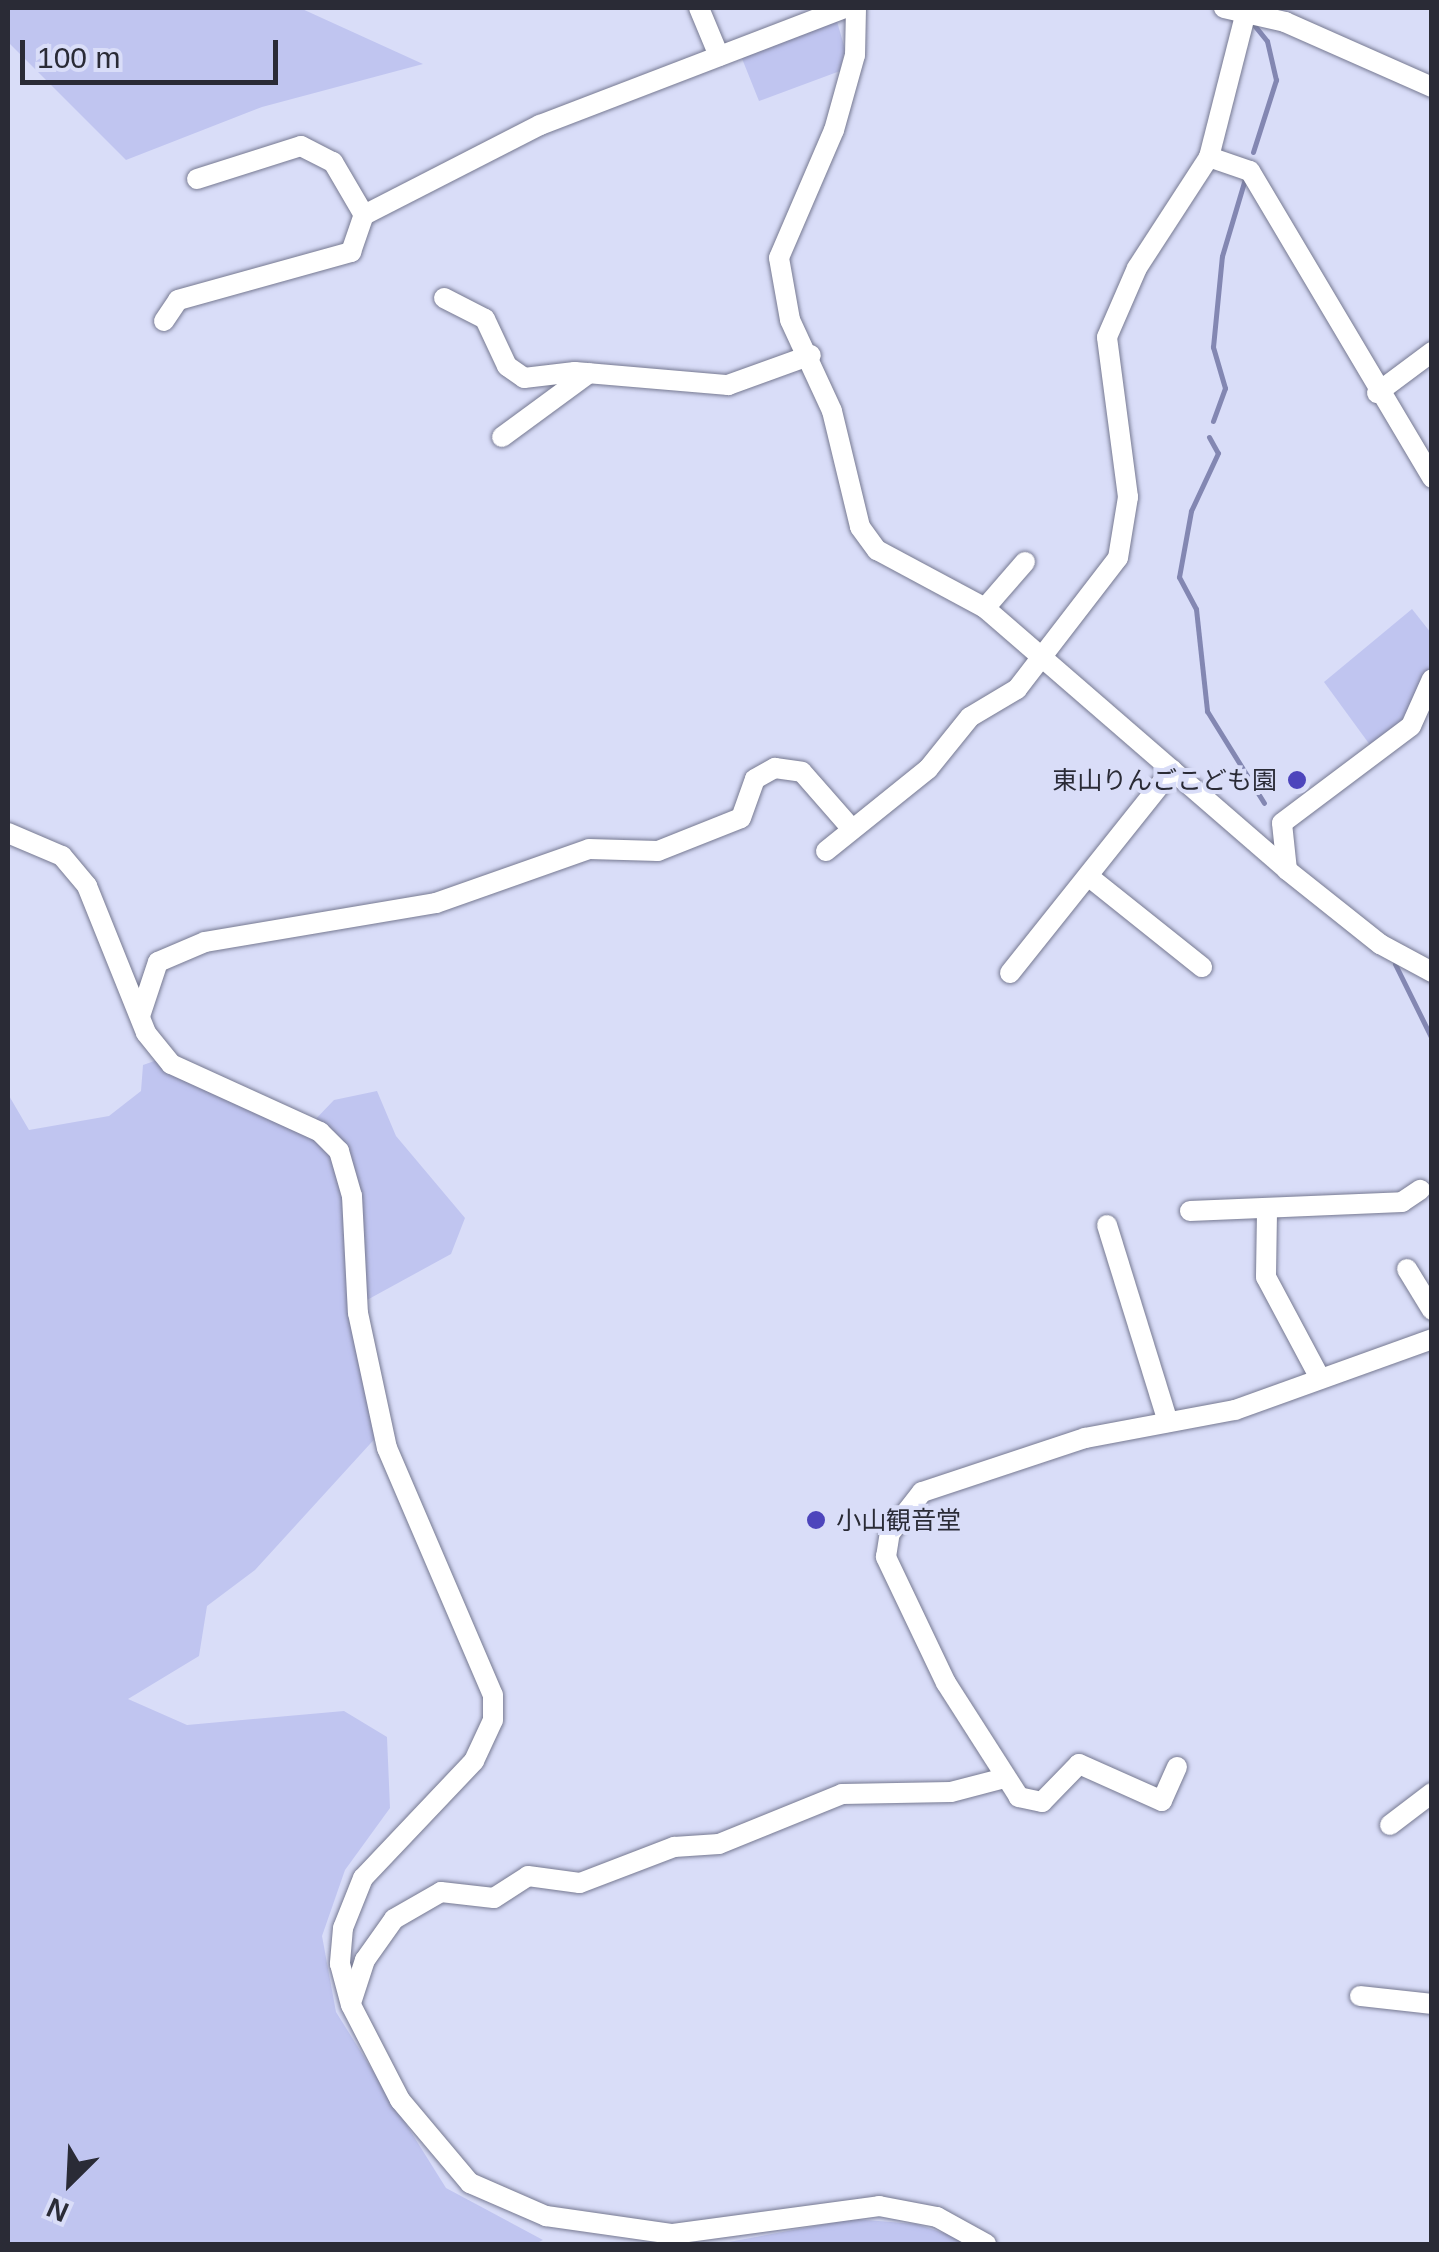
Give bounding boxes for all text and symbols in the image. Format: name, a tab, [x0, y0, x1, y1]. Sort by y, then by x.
scale bar	[25, 20, 282, 82]
text: 100 m	[37, 41, 120, 74]
place label: 東山りんごこども園	[1052, 765, 1277, 795]
marker: 東山りんごこども園	[1286, 769, 1308, 791]
place label: 小山観音堂	[836, 1505, 961, 1535]
marker: 小山観音堂	[805, 1509, 827, 1531]
north arrow	[20, 2132, 120, 2232]
text: N	[42, 2192, 73, 2228]

